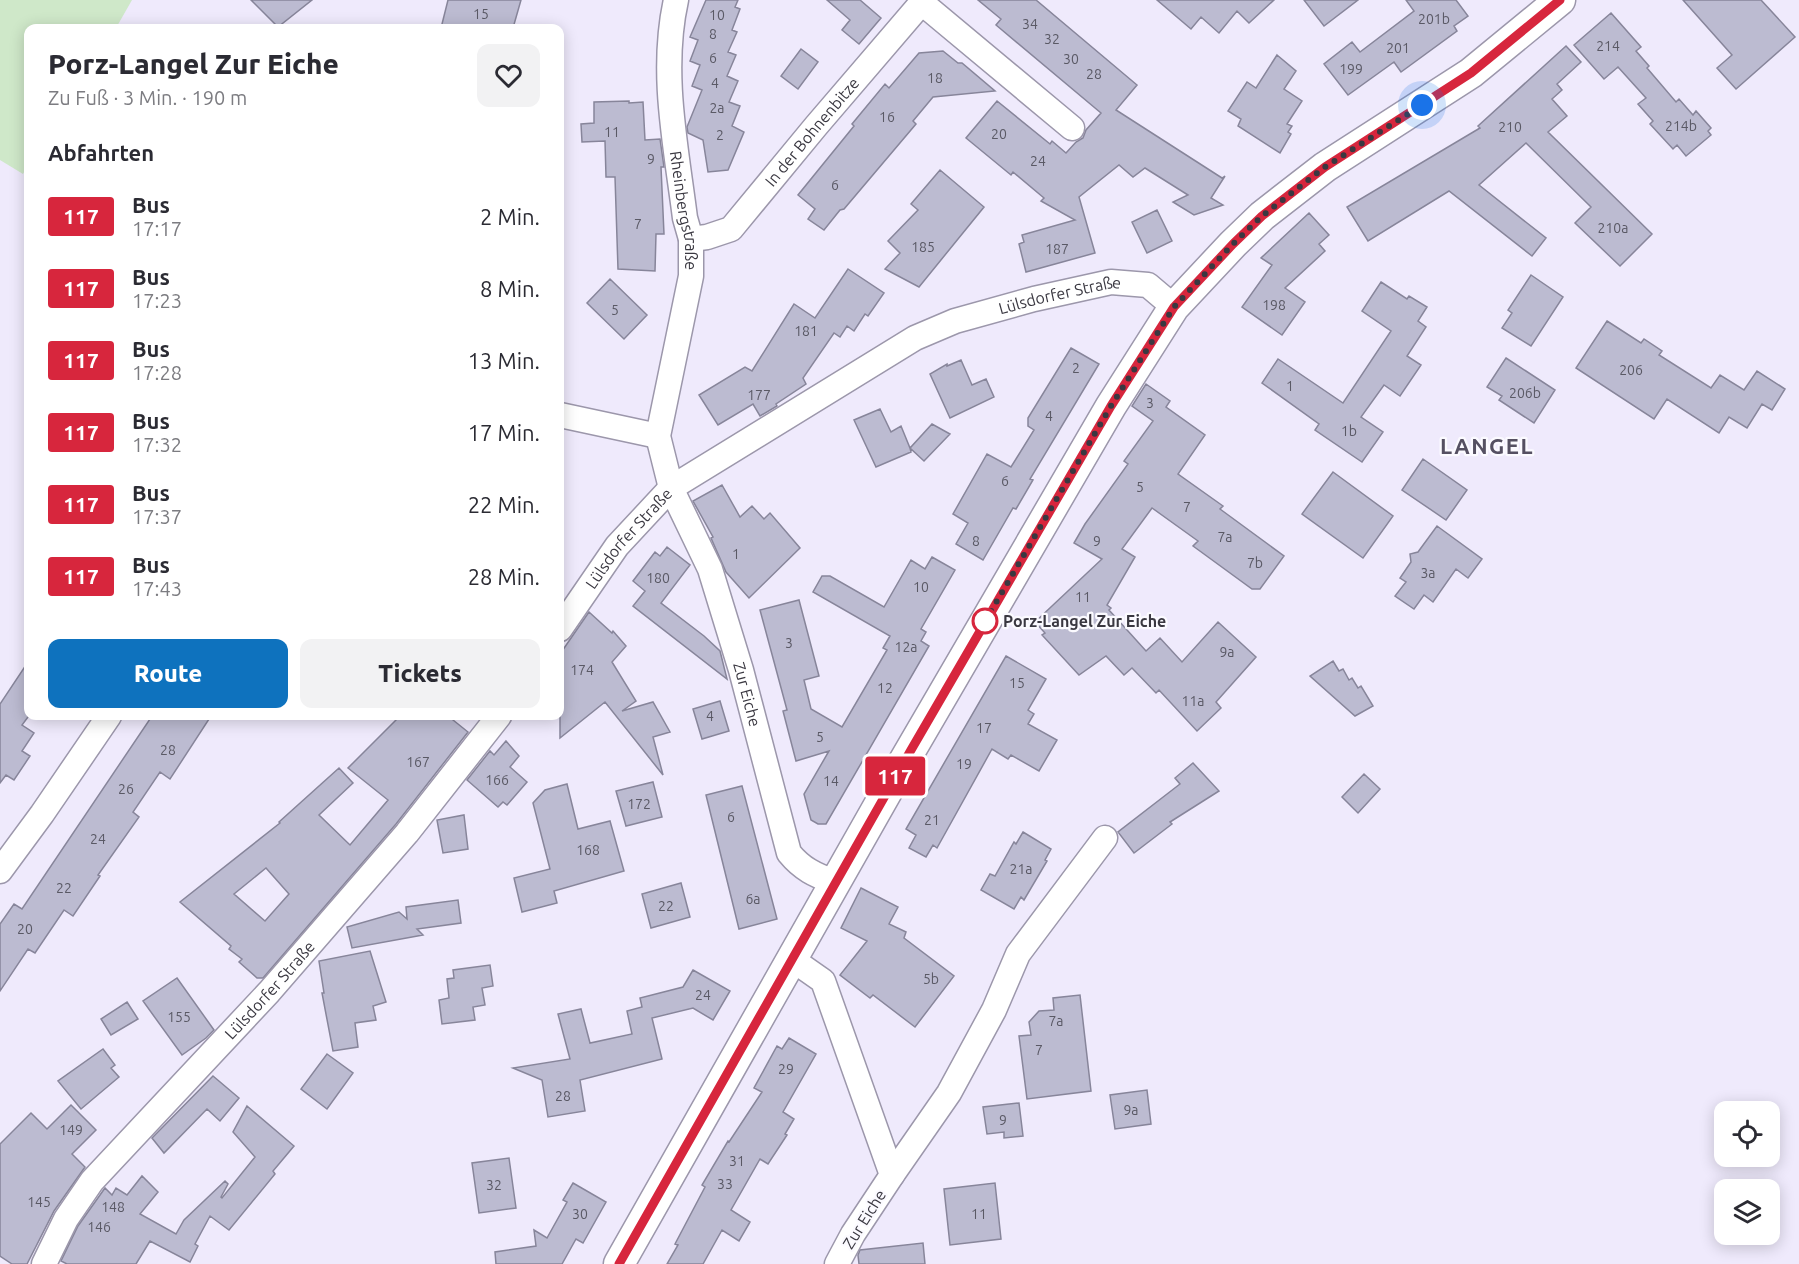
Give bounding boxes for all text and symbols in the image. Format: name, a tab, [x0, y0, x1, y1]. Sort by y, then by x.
house number: 15	[473, 6, 489, 22]
house number: 10	[709, 7, 725, 23]
house number: 201b	[1418, 11, 1450, 27]
house number: 34	[1022, 16, 1038, 32]
house number: 8	[709, 26, 717, 42]
house number: 32	[1044, 31, 1060, 47]
house number: 214	[1596, 38, 1620, 54]
house number: 201	[1386, 40, 1410, 56]
button: heart	[477, 44, 540, 107]
text: Porz-Langel Zur Eiche	[48, 48, 339, 79]
house number: 6	[709, 50, 717, 66]
house number: 30	[1063, 51, 1079, 67]
house number: 199	[1339, 61, 1363, 77]
house number: 28	[1086, 66, 1102, 82]
house number: 18	[927, 70, 943, 86]
street label: In der Bohnenbitze	[761, 74, 863, 190]
house number: 4	[711, 75, 719, 91]
text: Zu Fuß · 3 Min. · 190 m	[48, 86, 247, 109]
your location	[1407, 90, 1437, 120]
house number: 2a	[709, 100, 725, 116]
house number: 16	[879, 109, 895, 125]
house number: 214b	[1665, 118, 1697, 134]
house number: 210	[1498, 119, 1522, 135]
house number: 11	[604, 124, 620, 140]
house number: 20	[991, 126, 1007, 142]
house number: 2	[716, 127, 724, 143]
text: Abfahrten	[48, 140, 154, 165]
street label: Rheinbergstraße	[667, 150, 700, 270]
house number: 9	[647, 151, 655, 167]
house number: 24	[1030, 153, 1046, 169]
house number: 6	[831, 177, 839, 193]
text: Bus	[132, 192, 170, 217]
text: 117	[63, 204, 99, 228]
text: 2 Min.	[480, 204, 540, 229]
house number: 7	[634, 216, 642, 232]
text: 17:17	[132, 217, 182, 240]
house number: 210a	[1598, 220, 1628, 236]
house number: 185	[911, 239, 935, 255]
house number: 187	[1045, 241, 1069, 257]
text: Bus	[132, 264, 170, 289]
street label: Lülsdorfer Straße	[996, 273, 1122, 317]
text: 117	[63, 276, 99, 300]
text: 8 Min.	[480, 276, 540, 301]
text: 17:23	[132, 289, 182, 312]
house number: 198	[1262, 297, 1286, 313]
house number: 5	[611, 302, 619, 318]
house number: 181	[794, 323, 818, 339]
text: Bus	[132, 336, 170, 361]
text: 117	[63, 348, 99, 372]
text: 13 Min.	[468, 348, 540, 373]
house number: 2	[1072, 360, 1080, 376]
text: 17:28	[132, 361, 182, 384]
house number: 206	[1619, 362, 1643, 378]
house number: 1	[1286, 378, 1294, 394]
house number: 206b	[1509, 385, 1541, 401]
house number: 177	[747, 387, 771, 403]
house number: 3	[1146, 395, 1154, 411]
text: Bus	[132, 408, 170, 433]
house number: 4	[1045, 408, 1053, 424]
text: 117	[63, 420, 99, 444]
text: 17 Min.	[468, 420, 540, 445]
house number: 1b	[1341, 423, 1357, 439]
text: 17:32	[132, 433, 182, 456]
district label: LANGEL	[1440, 433, 1534, 458]
house number: 6	[1001, 473, 1009, 489]
house number: 5	[1136, 479, 1144, 495]
text: Bus	[132, 480, 170, 505]
street label: Lülsdorfer Straße	[582, 484, 675, 592]
text: 117	[63, 492, 99, 516]
text: 22 Min.	[468, 492, 540, 517]
house number: 7	[1183, 499, 1191, 515]
text: 17:37	[132, 505, 182, 528]
house number: 7a	[1217, 529, 1233, 545]
house number: 8	[972, 533, 980, 549]
house number: 9	[1093, 533, 1101, 549]
house number: 1	[732, 546, 740, 562]
text: Bus	[132, 552, 170, 577]
house number: 7b	[1247, 555, 1263, 571]
text: 117	[63, 564, 99, 588]
text: 28 Min.	[468, 564, 540, 589]
house number: 3a	[1420, 565, 1436, 581]
house number: 180	[646, 570, 670, 586]
text: 17:43	[132, 577, 182, 600]
house number: 10	[913, 579, 929, 595]
house number: 11	[1075, 589, 1091, 605]
marker: Porz-Langel Zur Eiche	[972, 608, 998, 634]
place label: Porz-Langel Zur Eiche	[1003, 612, 1166, 630]
house number: 3	[785, 635, 793, 651]
button: Route	[48, 639, 288, 708]
button: Tickets	[300, 639, 540, 708]
house number: 12a	[895, 639, 918, 655]
house number: 9a	[1219, 644, 1235, 660]
street label: Zur Eiche	[730, 660, 765, 729]
house number: 174	[570, 662, 594, 678]
house number: 15	[1009, 675, 1025, 691]
house number: 12	[877, 680, 893, 696]
house number: 11a	[1182, 693, 1205, 709]
house number: 4	[706, 708, 714, 724]
house number: 17	[976, 720, 992, 736]
house number: 5	[816, 729, 824, 745]
house number: 28	[160, 742, 176, 758]
house number: 167	[406, 754, 430, 770]
line badge: 117	[860, 756, 930, 796]
house number: 19	[956, 756, 972, 772]
text: 117	[877, 764, 913, 788]
house number: 166	[485, 772, 509, 788]
house number: 14	[823, 773, 839, 789]
house number: 26	[118, 781, 134, 797]
house number: 172	[627, 796, 651, 812]
house number: 6	[727, 809, 735, 825]
house number: 21	[924, 812, 940, 828]
house number: 24	[90, 831, 106, 847]
house number: 168	[576, 842, 600, 858]
house number: 21a	[1010, 861, 1033, 877]
house number: 22	[56, 880, 72, 896]
house number: 6a	[745, 891, 761, 907]
house number: 22	[658, 898, 674, 914]
house number: 20	[17, 921, 33, 937]
street label: Lülsdorfer Straße	[221, 937, 318, 1043]
house number: 5b	[923, 971, 939, 987]
house number: 24	[695, 987, 711, 1003]
house number: 155	[167, 1009, 191, 1025]
house number: 7a	[1048, 1013, 1064, 1029]
house number: 7	[1035, 1042, 1043, 1058]
house number: 29	[778, 1061, 794, 1077]
house number: 28	[555, 1088, 571, 1104]
map controls	[1714, 1101, 1780, 1245]
button: locate	[1714, 1101, 1780, 1167]
house number: 9a	[1123, 1102, 1139, 1118]
house number: 9	[999, 1112, 1007, 1128]
house number: 149	[59, 1122, 83, 1138]
house number: 31	[729, 1153, 745, 1169]
house number: 33	[717, 1176, 733, 1192]
house number: 32	[486, 1177, 502, 1193]
button: layers	[1714, 1179, 1780, 1245]
street label: Zur Eiche	[839, 1186, 889, 1252]
house number: 145	[27, 1194, 51, 1210]
house number: 148	[101, 1199, 125, 1215]
house number: 30	[572, 1206, 588, 1222]
house number: 11	[971, 1206, 987, 1222]
house number: 146	[87, 1219, 111, 1235]

